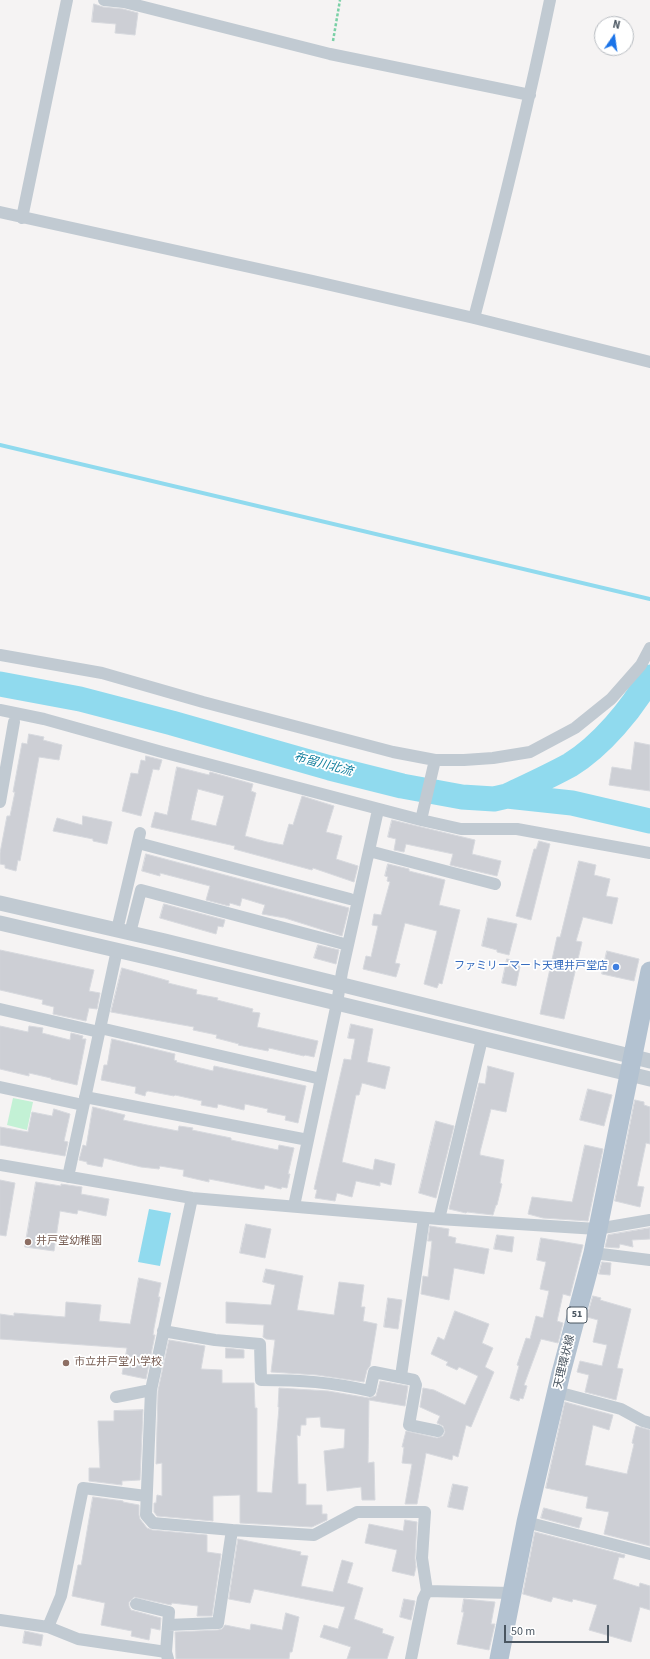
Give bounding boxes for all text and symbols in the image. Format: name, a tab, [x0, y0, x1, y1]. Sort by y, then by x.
north arrow	[594, 16, 634, 56]
text: N	[611, 17, 622, 33]
water label: 布留川北流	[292, 750, 354, 780]
place label: ファミリーマート天理井戸堂店	[454, 960, 608, 974]
marker: ファミリーマート天理井戸堂店	[611, 962, 621, 972]
place label: 井戸堂幼稚園	[36, 1235, 102, 1249]
marker: 井戸堂幼稚園	[23, 1237, 33, 1247]
road number: 51	[567, 1307, 587, 1323]
street label: 天理環状線	[552, 1334, 578, 1390]
place label: 市立井戸堂小学校	[74, 1356, 162, 1370]
marker: 市立井戸堂小学校	[61, 1358, 71, 1368]
scale bar	[506, 1617, 611, 1643]
text: 50 m	[511, 1623, 535, 1640]

